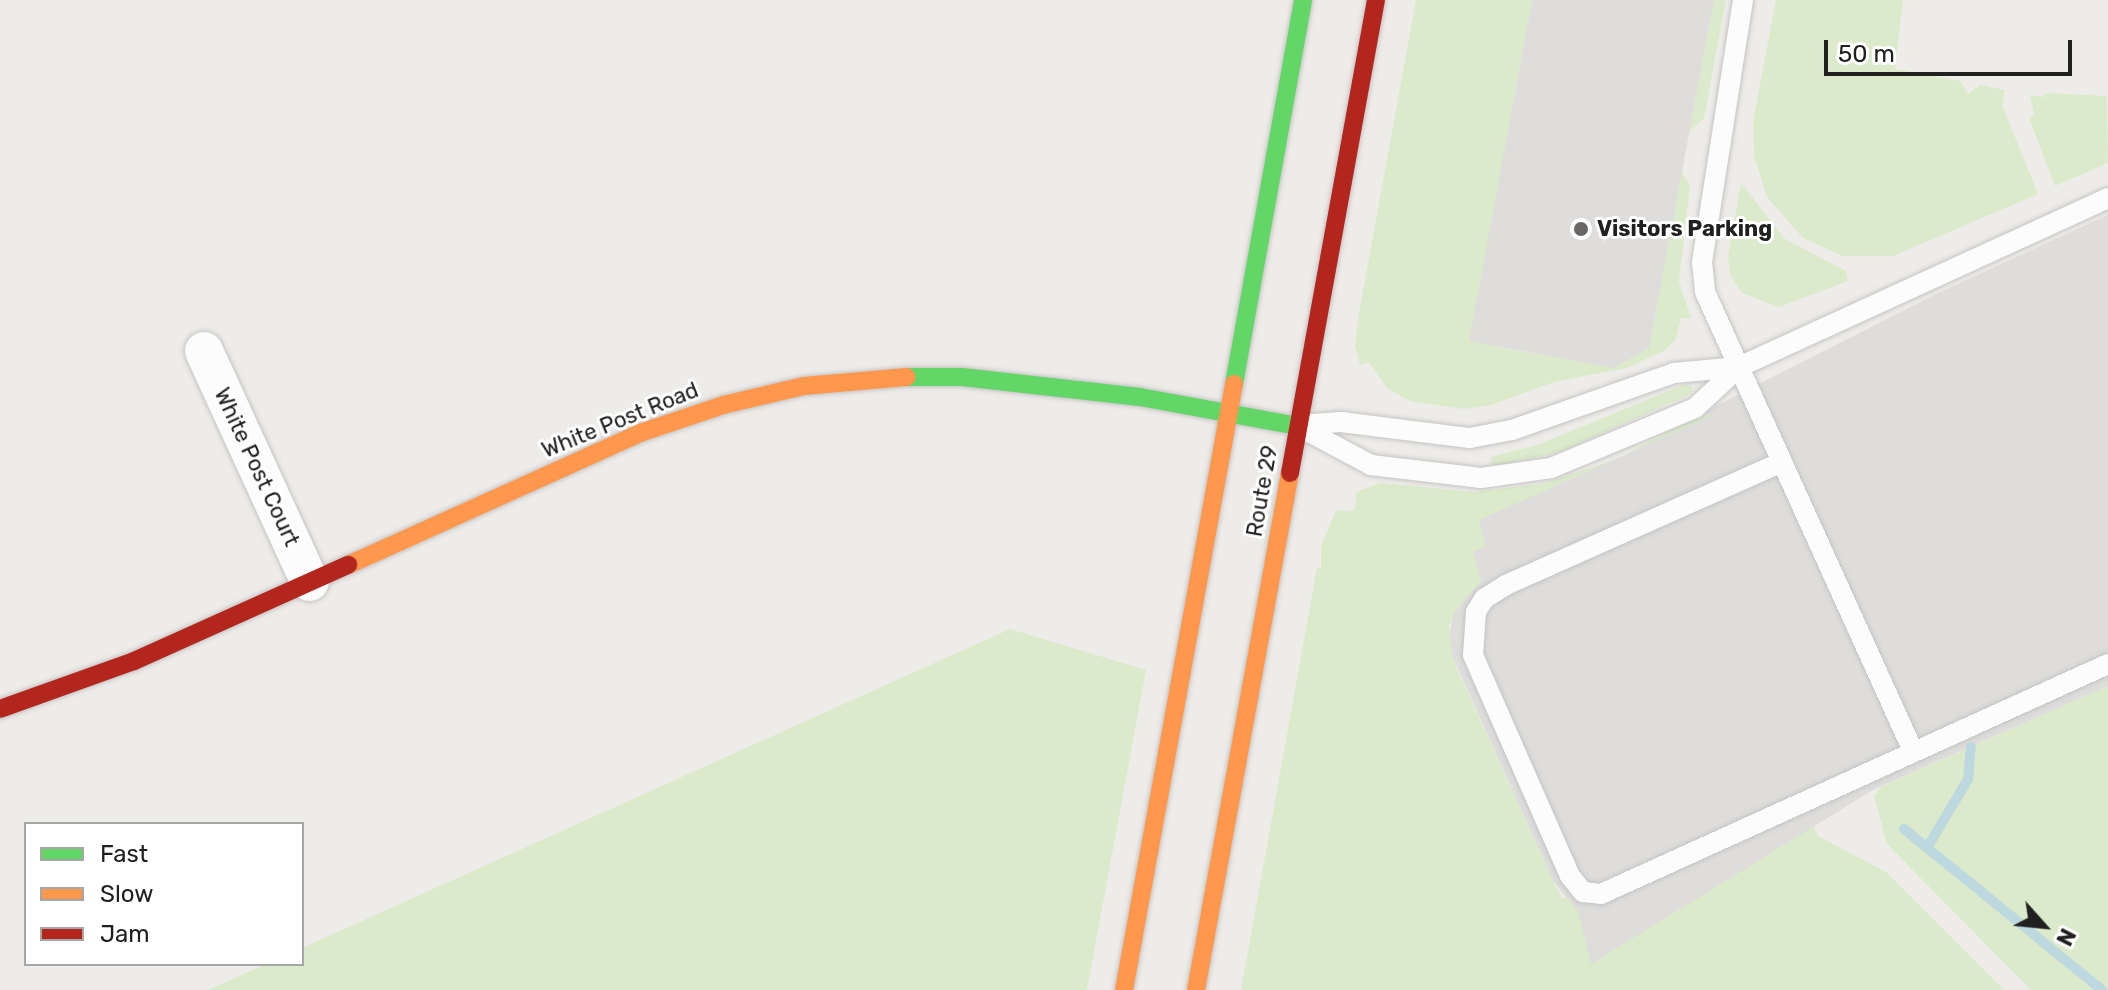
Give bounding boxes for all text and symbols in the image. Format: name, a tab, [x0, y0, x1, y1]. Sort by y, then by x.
scale bar	[1828, 24, 2076, 74]
text: 50 m	[1838, 40, 1895, 68]
place label: Visitors Parking	[1597, 216, 1772, 242]
marker: Visitors Parking	[1572, 220, 1590, 238]
street label: White Post Road	[538, 377, 702, 463]
street label: White Post Court	[209, 384, 305, 550]
street label: Route 29	[1241, 443, 1283, 539]
legend	[24, 822, 304, 966]
text: Fast	[100, 840, 148, 868]
text: Slow	[100, 880, 153, 908]
north arrow	[2004, 886, 2084, 966]
text: Jam	[100, 920, 150, 948]
text: N	[2050, 924, 2081, 950]

